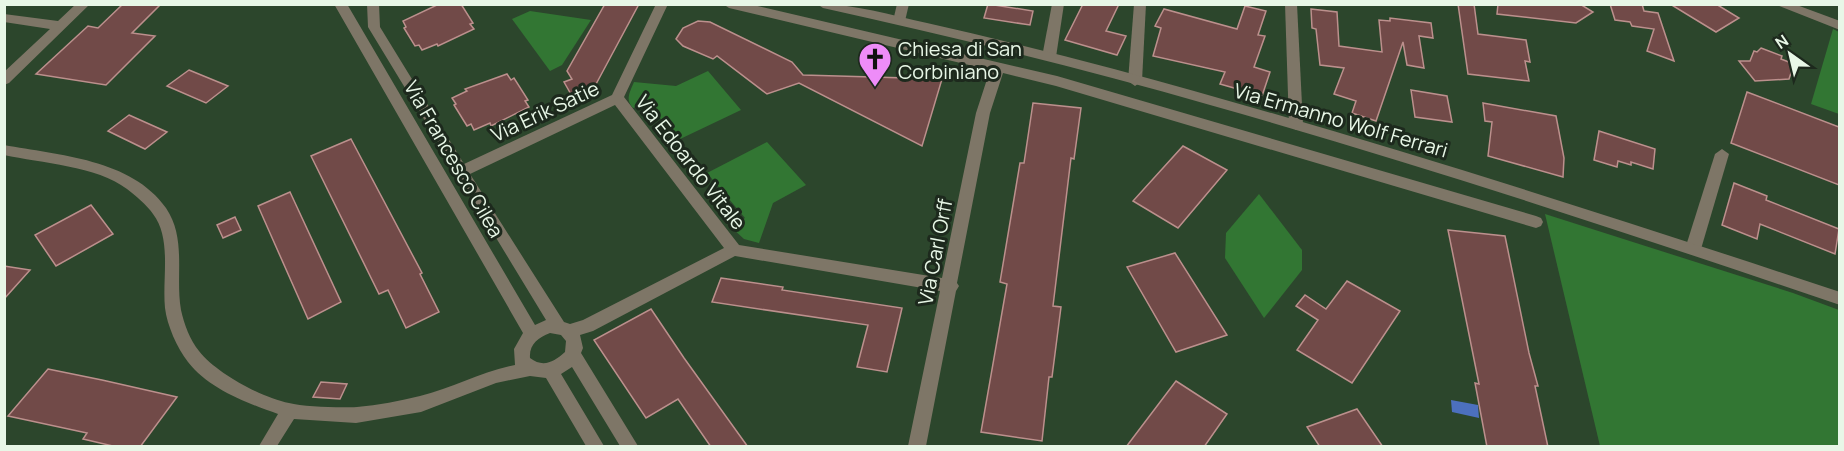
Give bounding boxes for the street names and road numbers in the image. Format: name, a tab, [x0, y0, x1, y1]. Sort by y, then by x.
street label: Via Erik Satie	[487, 74, 603, 148]
street label: Via Francesco Cilea	[398, 76, 510, 242]
street label: Via Ermanno Wolf Ferrari	[1231, 77, 1451, 163]
street label: Via Edoardo Vitale	[630, 89, 752, 235]
street label: Via Carl Orff	[911, 196, 959, 307]

